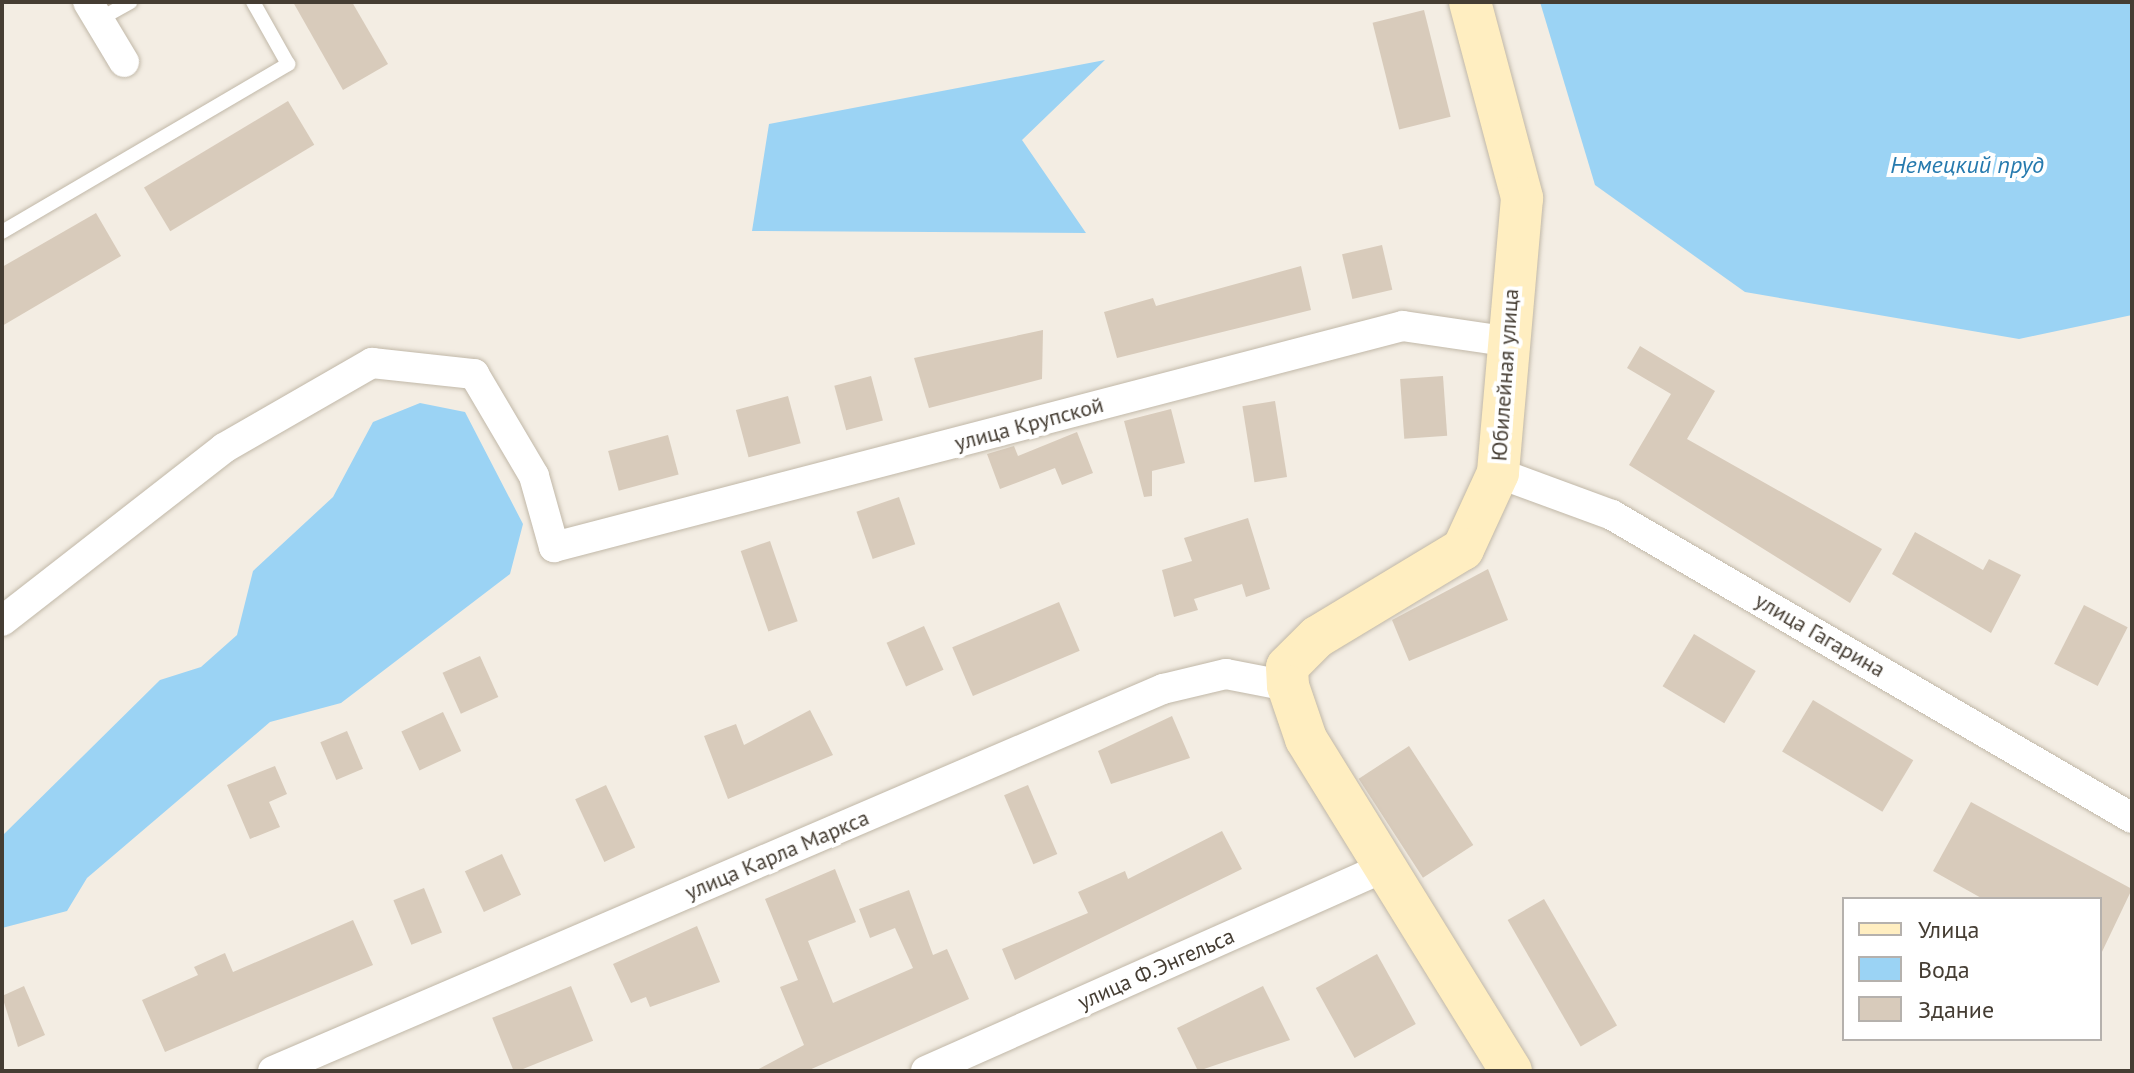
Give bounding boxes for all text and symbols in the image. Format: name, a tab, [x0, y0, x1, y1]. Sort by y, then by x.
water label: Немецкий пруд	[1890, 151, 2044, 179]
street label: Юбилейная улица	[1486, 288, 1524, 462]
street label: улица Крупской	[952, 391, 1106, 457]
street label: улица Гагарина	[1750, 587, 1890, 683]
street label: улица Карла Маркса	[681, 804, 873, 906]
legend	[1842, 897, 2102, 1041]
text: Улица	[1918, 914, 1979, 945]
street label: улица Ф.Энгельса	[1074, 923, 1238, 1015]
text: Вода	[1918, 954, 1970, 985]
text: Здание	[1918, 994, 1994, 1025]

